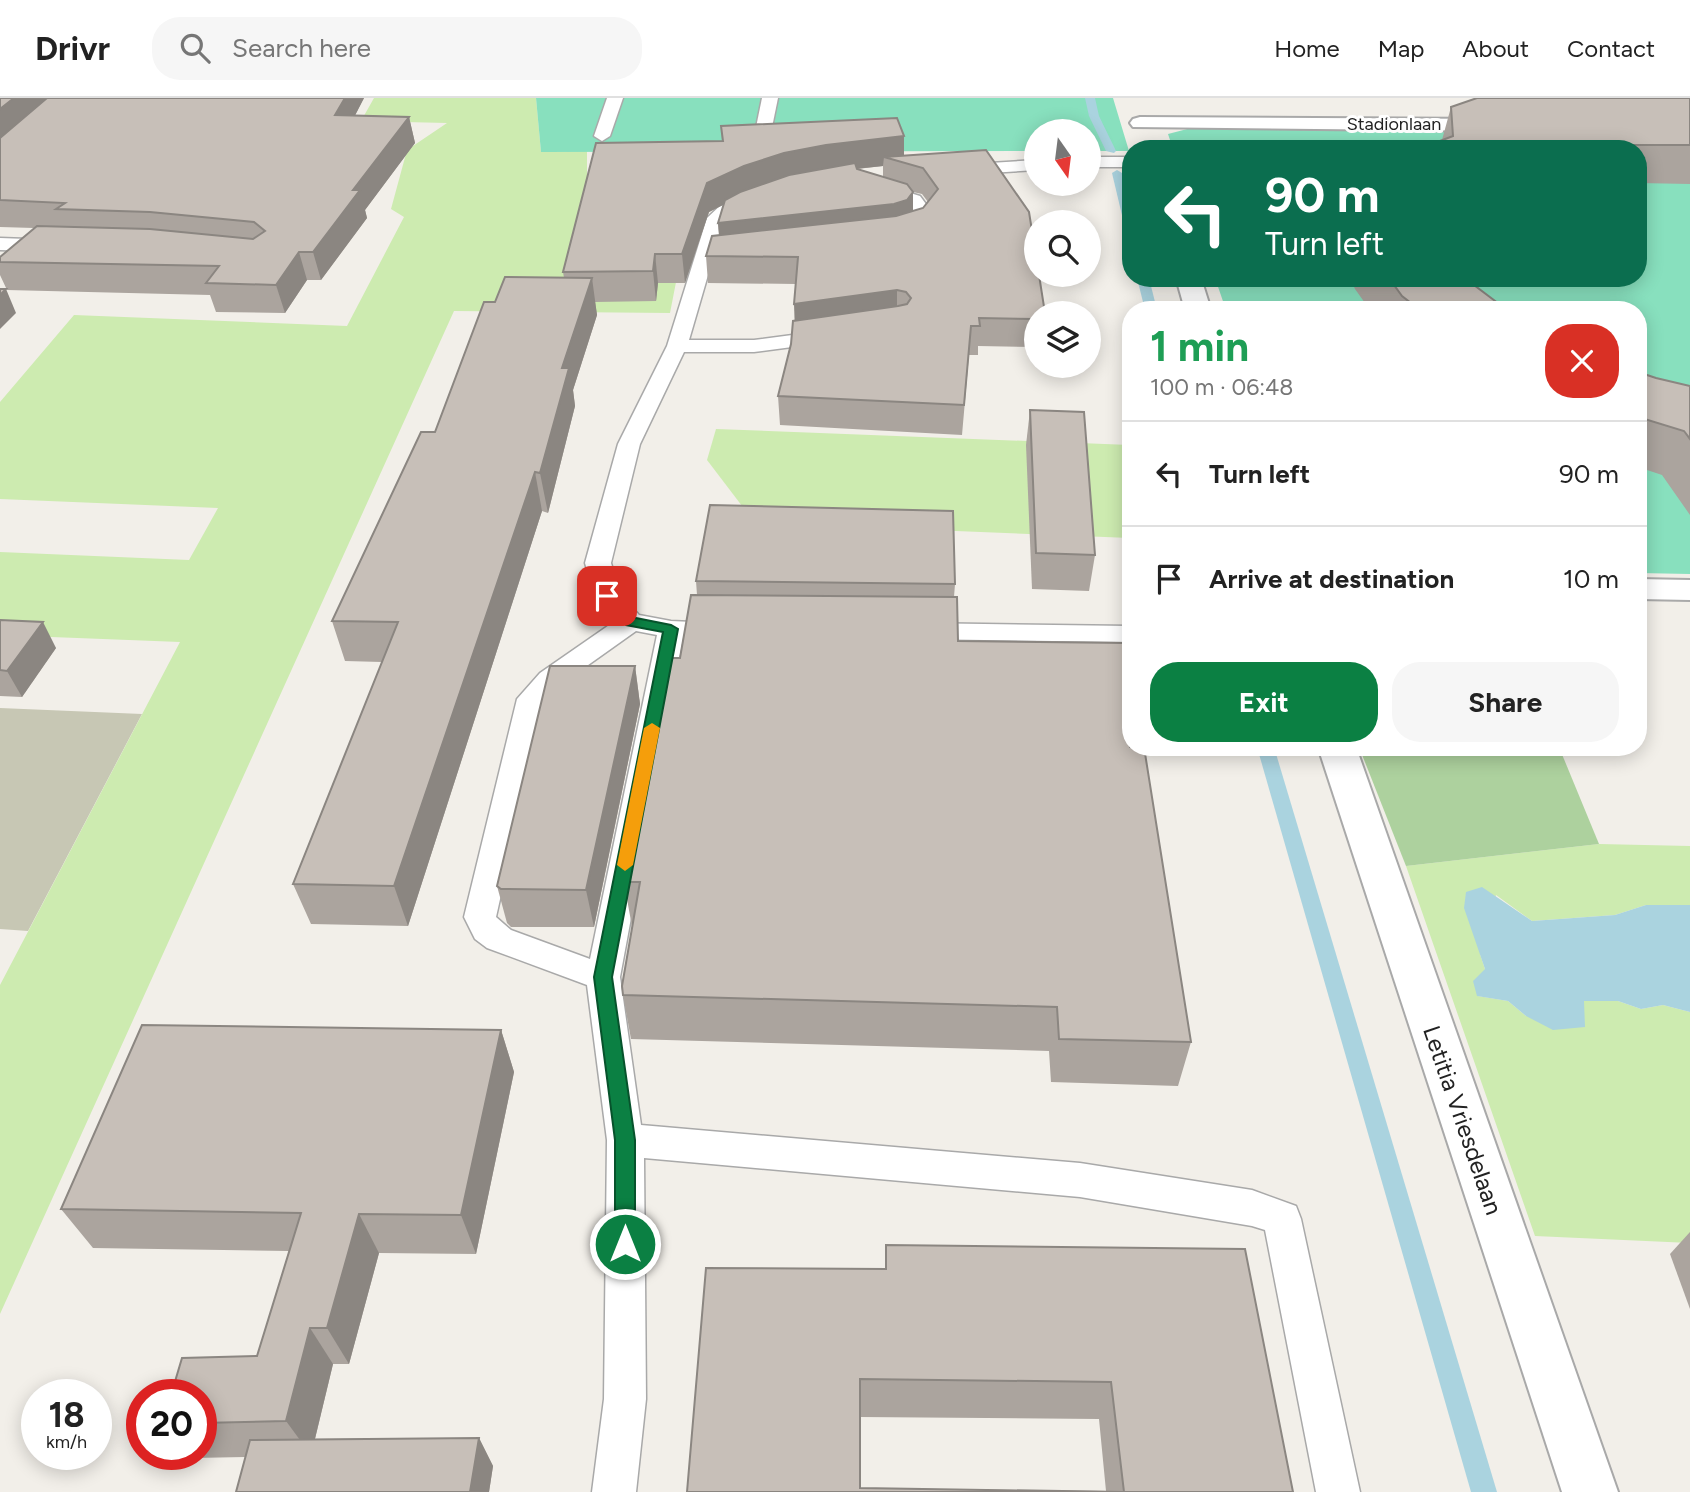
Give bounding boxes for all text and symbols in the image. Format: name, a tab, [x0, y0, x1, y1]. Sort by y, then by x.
search box	[152, 17, 642, 80]
text: Drivr	[35, 29, 110, 68]
icon: search	[176, 29, 214, 67]
text: Search here	[232, 32, 371, 64]
text: Home	[1274, 34, 1340, 63]
text: Map	[1378, 34, 1424, 63]
text: About	[1462, 34, 1529, 63]
text: Contact	[1567, 34, 1655, 63]
street label: Stadionlaan	[1347, 113, 1441, 135]
north arrow	[1024, 119, 1101, 196]
map controls	[1024, 119, 1101, 378]
text: 90 m	[1265, 165, 1380, 224]
icon: left	[1150, 168, 1241, 259]
button: search	[1024, 210, 1101, 287]
text: Turn left	[1265, 225, 1384, 263]
button: layers	[1024, 301, 1101, 378]
text: 1 min	[1150, 321, 1249, 372]
button: close	[1545, 324, 1619, 398]
text: 100 m · 06:48	[1150, 373, 1293, 401]
icon: left	[1150, 455, 1188, 493]
text: Turn left	[1209, 458, 1310, 490]
text: 90 m	[1559, 458, 1619, 490]
icon: arrive	[1150, 560, 1188, 598]
text: Arrive at destination	[1209, 563, 1454, 595]
text: 10 m	[1563, 563, 1619, 595]
pin	[577, 566, 637, 626]
icon: arrive	[588, 577, 626, 615]
button: Exit	[1150, 662, 1378, 742]
button: Share	[1392, 662, 1619, 742]
street label: Letitia Vriesdelaan	[1417, 1022, 1509, 1218]
position arrow	[588, 1207, 662, 1281]
speed limit sign: 20	[126, 1379, 217, 1470]
text: 18	[48, 1394, 85, 1436]
text: km/h	[46, 1431, 87, 1453]

